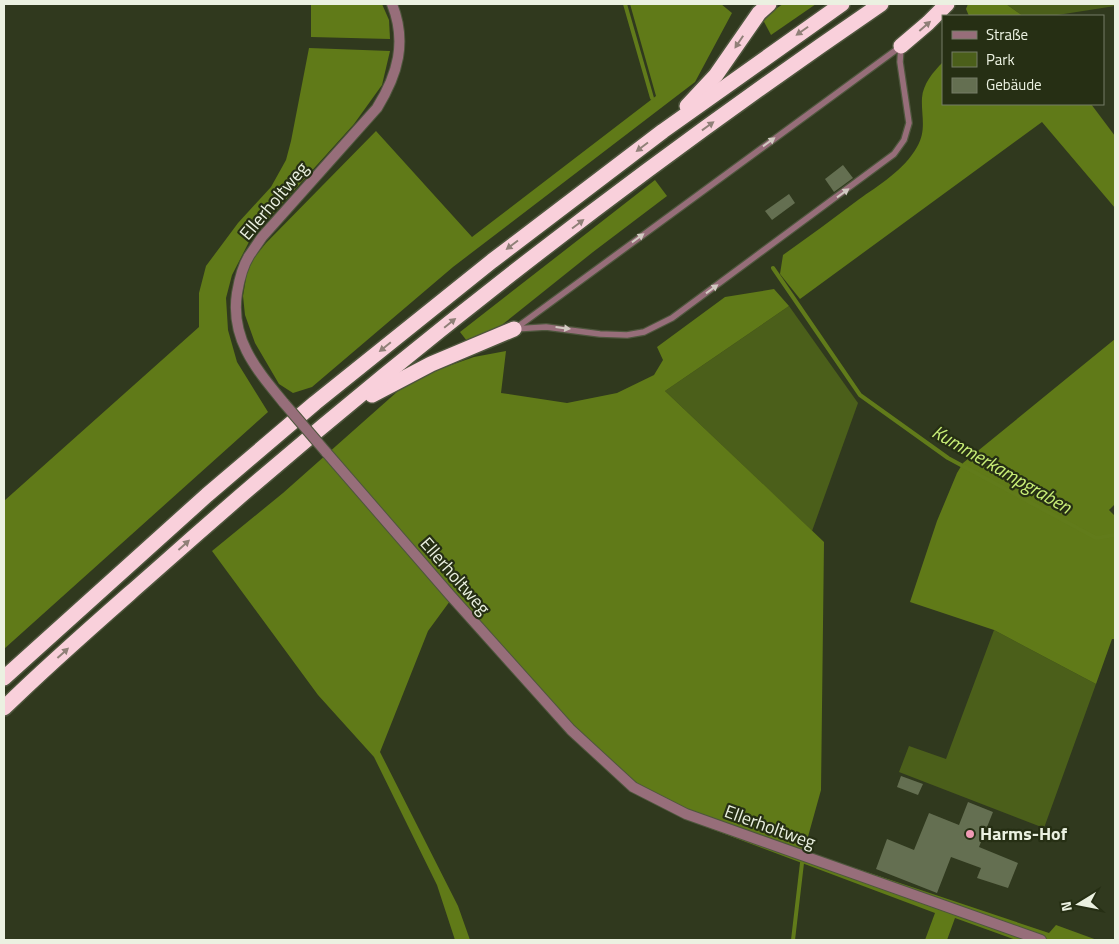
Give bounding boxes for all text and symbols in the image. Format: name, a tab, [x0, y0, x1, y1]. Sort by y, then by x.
legend	[942, 15, 1104, 105]
one-way arrow	[918, 20, 931, 31]
text: Straße	[986, 23, 1028, 46]
one-way arrow	[795, 26, 809, 36]
one-way arrow	[734, 35, 744, 49]
text: Park	[986, 48, 1015, 71]
text: Gebäude	[986, 73, 1042, 96]
one-way arrow	[701, 121, 715, 131]
one-way arrow	[762, 137, 775, 148]
one-way arrow	[636, 142, 649, 153]
street label: Ellerholtweg	[233, 156, 315, 246]
one-way arrow	[836, 187, 849, 198]
one-way arrow	[571, 218, 584, 229]
one-way arrow	[631, 233, 644, 244]
one-way arrow	[506, 240, 519, 251]
one-way arrow	[705, 284, 719, 294]
one-way arrow	[443, 318, 456, 329]
one-way arrow	[555, 324, 571, 332]
one-way arrow	[379, 341, 392, 352]
water label: Kummerkampgraben	[927, 417, 1078, 521]
street label: Ellerholtweg	[414, 531, 497, 620]
one-way arrow	[178, 539, 190, 551]
one-way arrow	[57, 648, 69, 659]
street label: Ellerholtweg	[721, 798, 820, 855]
place label: Harms-Hof	[980, 820, 1068, 847]
marker: Harms-Hof	[964, 828, 976, 840]
north arrow	[1054, 879, 1104, 929]
text: N	[1055, 900, 1077, 913]

